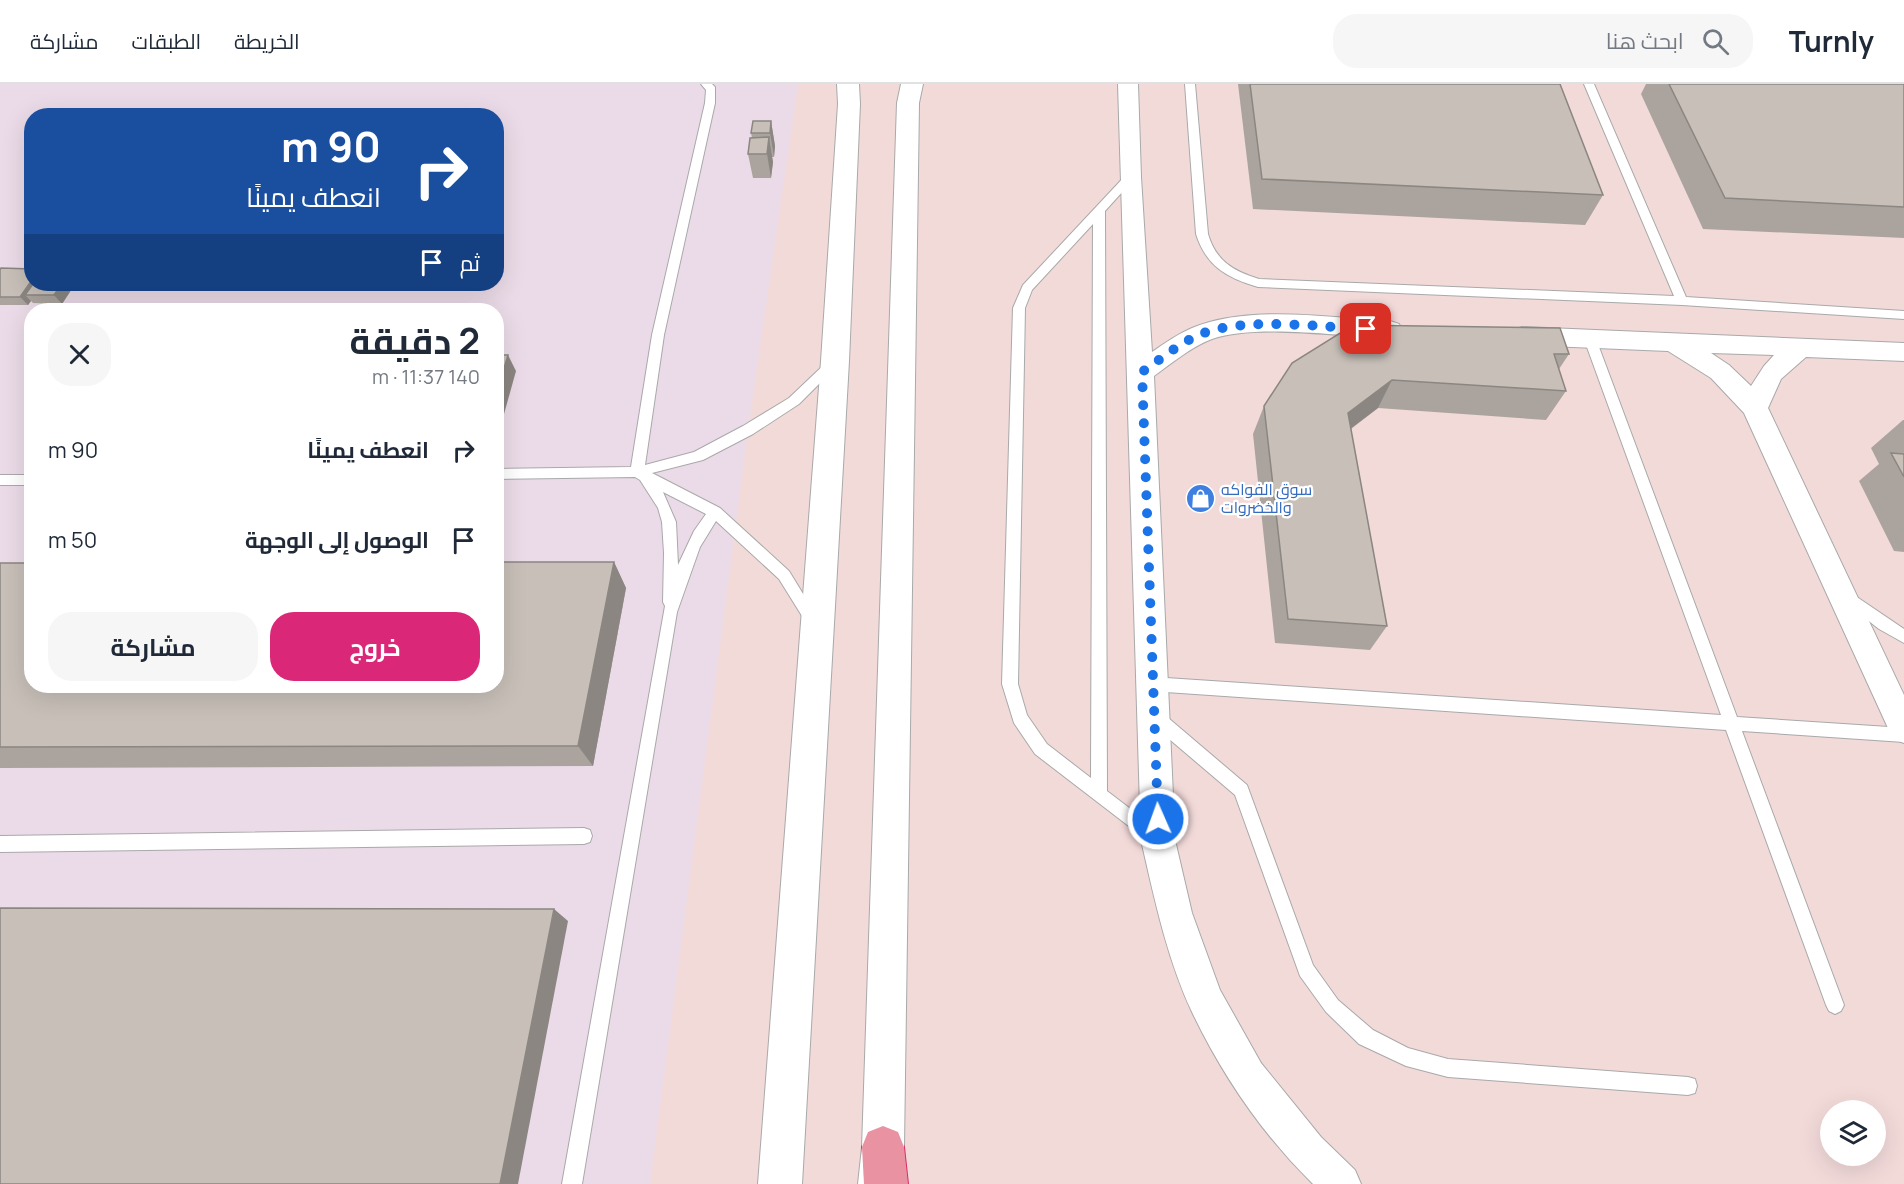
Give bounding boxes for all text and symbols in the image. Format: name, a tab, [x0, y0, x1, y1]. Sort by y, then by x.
search box	[1333, 14, 1753, 68]
text: Turnly	[1789, 22, 1874, 60]
icon: search	[1699, 25, 1732, 58]
text: ابحث هنا	[1606, 26, 1684, 56]
text: مشاركة	[30, 27, 99, 55]
text: الطبقات	[132, 27, 201, 55]
text: الخريطة	[234, 27, 300, 55]
text: 90 m	[281, 117, 381, 175]
icon: right	[402, 132, 480, 210]
text: انعطف يمينًا	[246, 178, 381, 215]
icon: arrive	[415, 246, 448, 279]
text: ثم	[460, 248, 480, 278]
pin	[1340, 303, 1391, 354]
icon: arrive	[1349, 312, 1382, 345]
text: 2 دقيقة	[350, 316, 480, 365]
button: close	[48, 323, 111, 386]
text: 140 m · 11:37	[372, 363, 480, 390]
icon: right	[447, 434, 480, 467]
text: 90 m	[48, 435, 98, 465]
text: انعطف يمينًا	[307, 435, 429, 465]
place label: سوق الفواكه والخضروات	[1221, 478, 1312, 518]
shop icon: سوق الفواكه والخضروات	[1184, 482, 1216, 514]
icon: arrive	[447, 524, 480, 557]
text: 50 m	[48, 525, 97, 555]
text: الوصول إلى الوجهة	[245, 525, 429, 555]
button: مشاركة	[48, 612, 258, 681]
button: خروج	[270, 612, 480, 681]
position arrow	[1126, 787, 1190, 851]
map controls	[1820, 1100, 1886, 1166]
button: layers	[1820, 1100, 1886, 1166]

